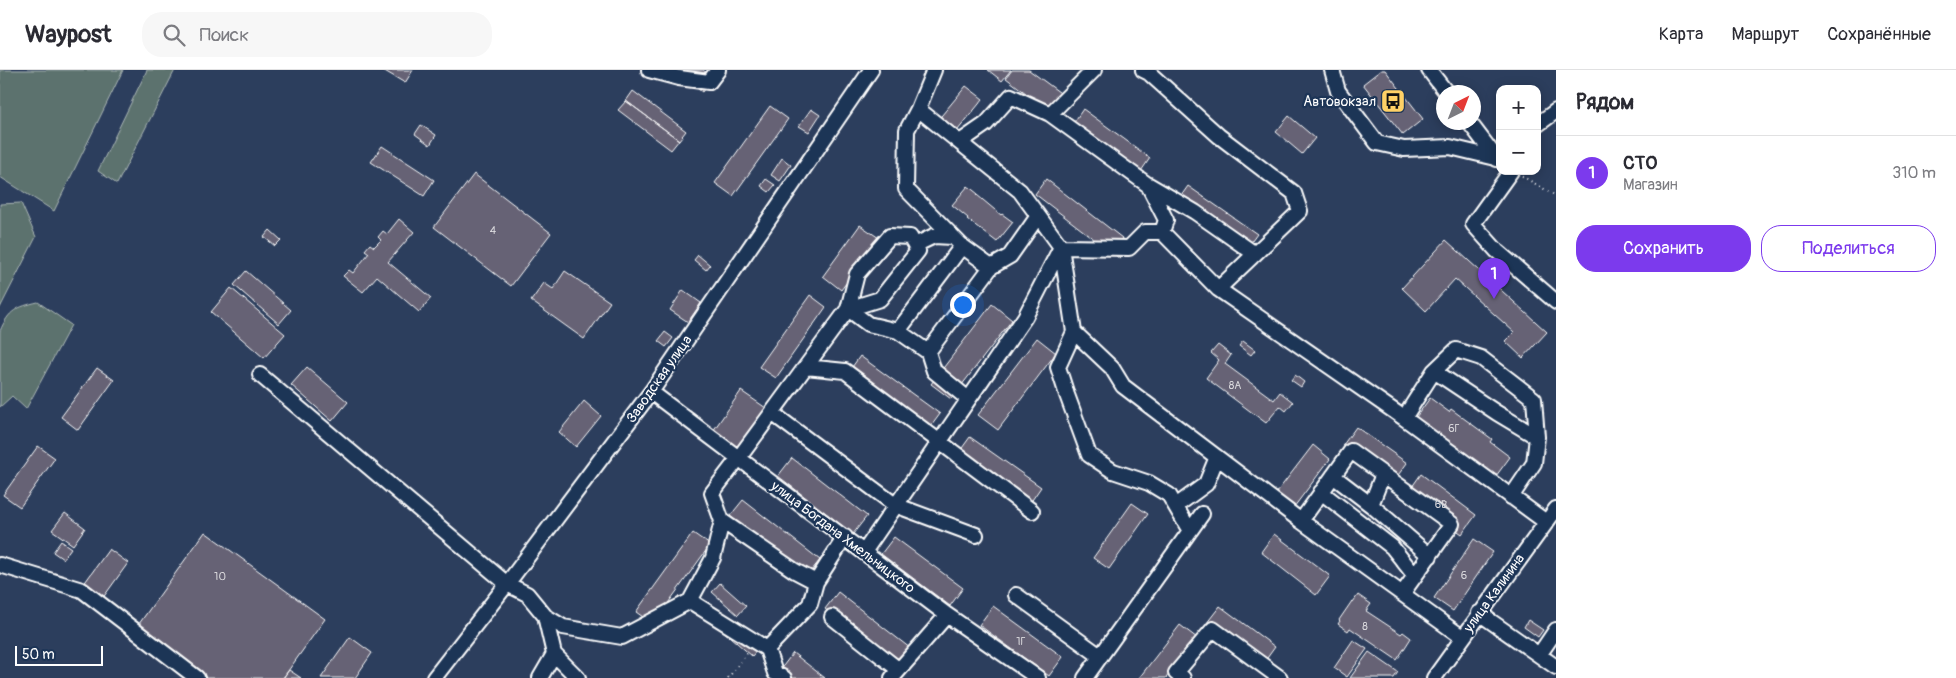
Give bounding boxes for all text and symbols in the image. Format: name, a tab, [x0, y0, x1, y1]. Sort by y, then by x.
search box	[142, 12, 492, 57]
text: Waypost	[25, 20, 112, 49]
icon: search	[160, 21, 188, 49]
text: Поиск	[200, 23, 249, 47]
text: Карта	[1659, 23, 1703, 46]
text: Маршрут	[1731, 23, 1799, 46]
text: Сохранённые	[1827, 23, 1931, 46]
north arrow	[1436, 85, 1481, 130]
map controls	[1496, 85, 1541, 175]
button: +	[1496, 85, 1541, 130]
bus stop icon: Автовокзал	[1380, 88, 1406, 114]
text: Рядом	[1576, 89, 1634, 116]
place label: Автовокзал	[1303, 93, 1376, 110]
button: −	[1496, 130, 1541, 175]
text: СТО	[1623, 151, 1657, 175]
text: 1	[1589, 163, 1595, 183]
text: 310 m	[1892, 163, 1936, 183]
text: Магазин	[1623, 175, 1678, 195]
house number: 4	[490, 224, 497, 237]
button: Сохранить	[1576, 225, 1751, 272]
button: Поделиться	[1761, 225, 1936, 272]
pin: 1	[1478, 258, 1510, 299]
your location	[950, 292, 976, 318]
street label: Заводская улица	[622, 332, 696, 426]
house number: 8А	[1229, 379, 1241, 392]
house number: 6Г	[1448, 422, 1460, 435]
street label: улица Богдана Хмельницкого	[767, 477, 919, 597]
house number: 6В	[1435, 498, 1447, 511]
street label: улица Калинина	[1459, 550, 1528, 636]
house number: 6	[1461, 569, 1467, 582]
house number: 10	[214, 570, 226, 583]
house number: 8	[1362, 620, 1368, 633]
house number: 1Г	[1016, 635, 1026, 648]
scale bar	[15, 643, 102, 666]
text: 50 m	[22, 646, 55, 663]

